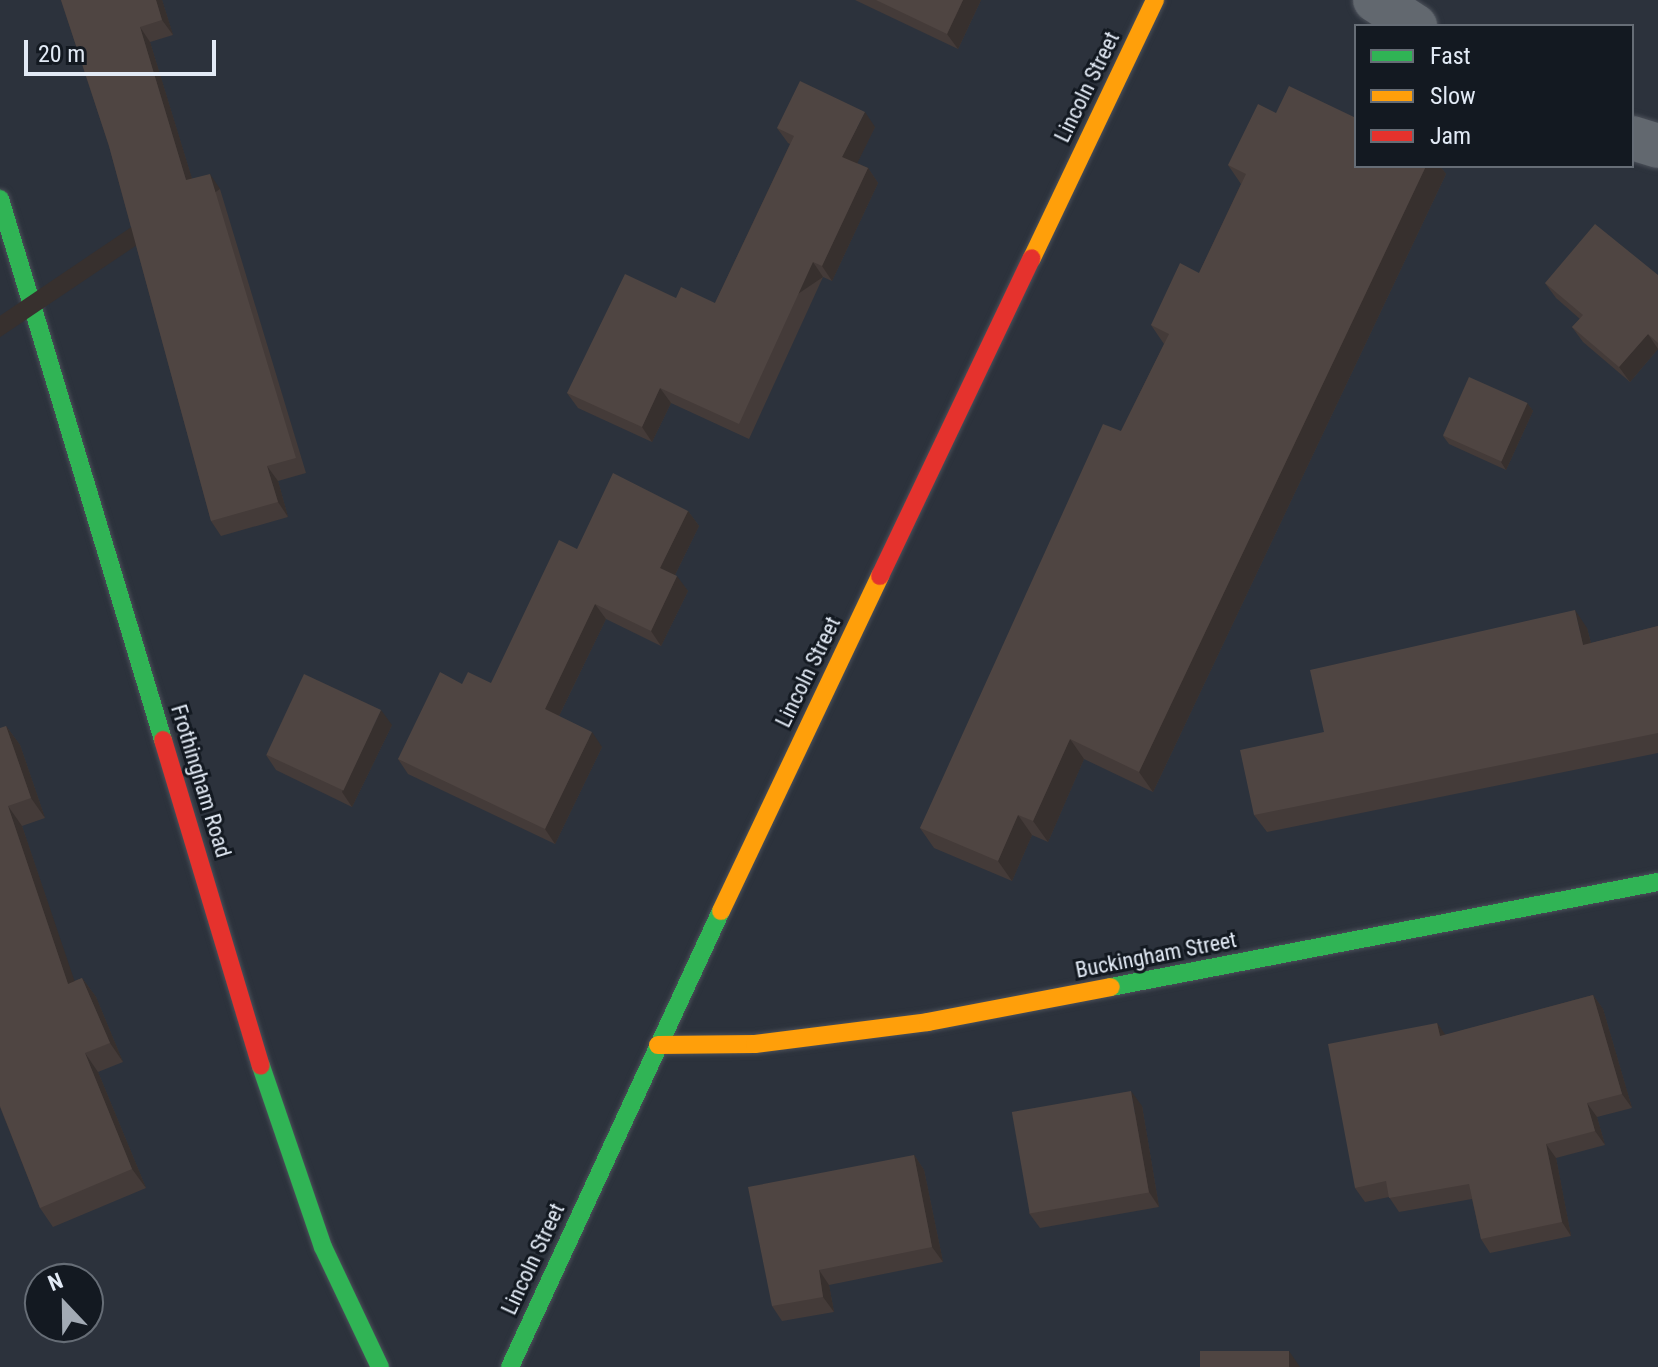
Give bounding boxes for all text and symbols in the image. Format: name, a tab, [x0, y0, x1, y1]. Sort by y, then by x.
scale bar	[28, 24, 220, 74]
legend	[1354, 24, 1634, 168]
street label: Lincoln Street	[1049, 27, 1125, 147]
text: 20 m	[38, 40, 85, 68]
text: Fast	[1430, 42, 1471, 70]
text: Slow	[1430, 82, 1476, 110]
text: Jam	[1430, 122, 1471, 150]
street label: Lincoln Street	[770, 612, 846, 732]
street label: Frothingham Road	[165, 701, 237, 861]
street label: Buckingham Street	[1073, 926, 1239, 984]
street label: Lincoln Street	[496, 1199, 570, 1319]
north arrow	[24, 1263, 104, 1343]
text: N	[45, 1268, 66, 1296]

